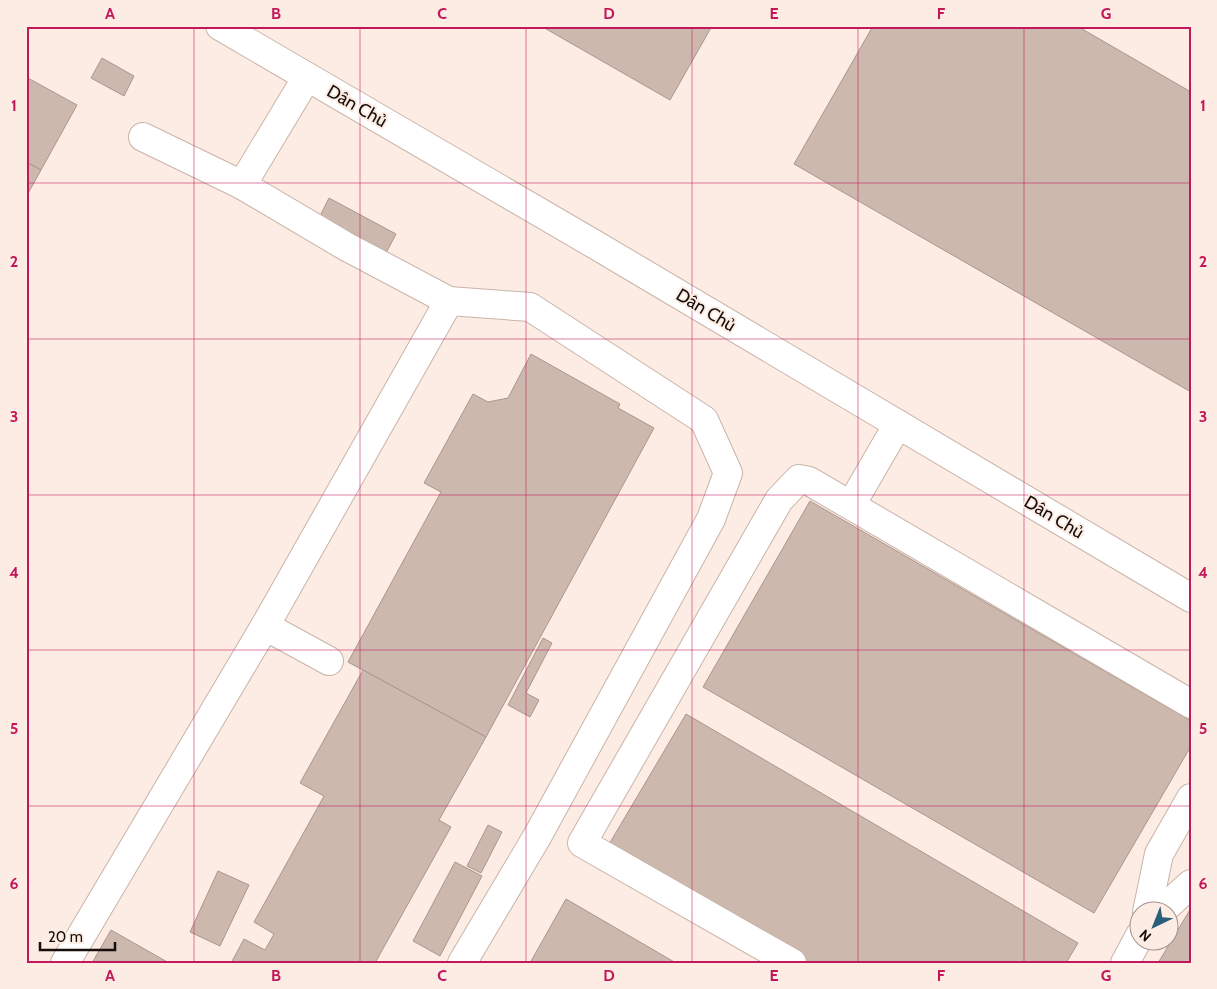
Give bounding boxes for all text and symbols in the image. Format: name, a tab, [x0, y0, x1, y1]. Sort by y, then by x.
text: A	[105, 4, 115, 23]
text: B	[271, 4, 281, 23]
text: C	[437, 4, 447, 23]
text: D	[603, 4, 615, 23]
text: E	[769, 4, 779, 23]
text: F	[937, 4, 946, 23]
text: G	[1101, 4, 1111, 23]
street label: Dân Chủ	[323, 80, 391, 132]
text: 1	[11, 96, 17, 115]
text: 1	[1200, 96, 1206, 115]
text: 2	[10, 252, 18, 271]
text: 2	[1199, 252, 1207, 271]
street label: Dân Chủ	[672, 284, 740, 336]
text: 3	[10, 407, 18, 426]
text: 3	[1199, 407, 1207, 426]
street label: Dân Chủ	[1020, 491, 1088, 543]
text: 4	[9, 563, 19, 582]
text: 4	[1198, 563, 1208, 582]
text: 5	[10, 719, 18, 738]
text: 5	[1199, 719, 1207, 738]
text: 6	[10, 874, 19, 893]
text: 6	[1199, 874, 1208, 893]
north arrow	[1130, 902, 1180, 952]
scale bar	[40, 919, 115, 951]
text: N	[1135, 926, 1155, 945]
text: 20 m	[48, 928, 83, 946]
text: A	[105, 966, 115, 985]
text: B	[271, 966, 281, 985]
text: C	[437, 966, 447, 985]
text: D	[603, 966, 615, 985]
text: E	[769, 966, 779, 985]
text: F	[937, 966, 946, 985]
text: G	[1101, 966, 1111, 985]

